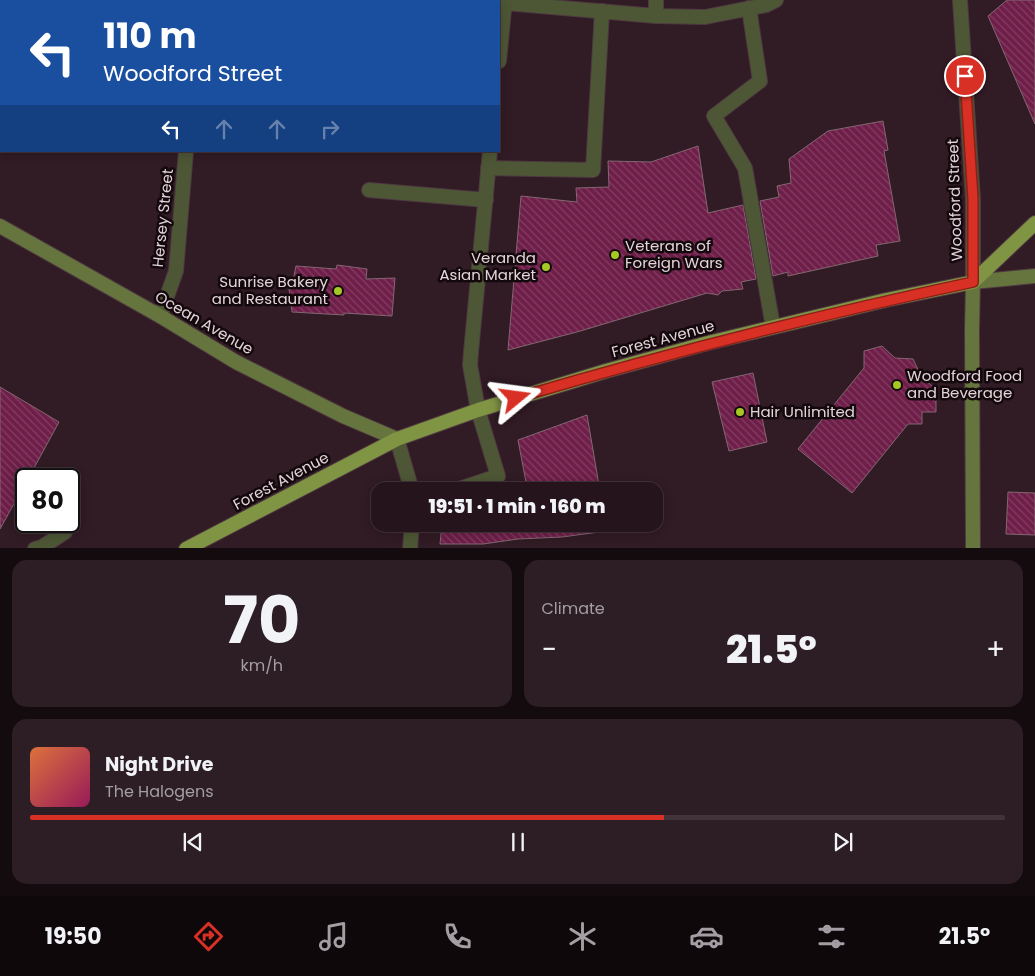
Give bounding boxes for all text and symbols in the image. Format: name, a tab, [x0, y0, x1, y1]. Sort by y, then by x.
text: 110 m	[103, 11, 197, 60]
icon: left	[20, 20, 85, 85]
pin	[944, 55, 986, 97]
text: Woodford Street	[103, 58, 282, 89]
icon: arrive	[951, 62, 979, 90]
icon: left	[157, 115, 185, 143]
icon: ahead	[210, 115, 238, 143]
icon: ahead	[263, 115, 291, 143]
icon: right	[316, 115, 344, 143]
street label: Woodford Street	[942, 139, 967, 261]
street label: Hersey Street	[147, 168, 178, 268]
place label: Veterans of Foreign Wars	[625, 235, 723, 273]
place label: Veranda Asian Market	[439, 247, 536, 285]
marker: Veterans of Foreign Wars	[609, 249, 621, 261]
marker: Veranda Asian Market	[540, 261, 552, 273]
place label: Sunrise Bakery and Restaurant	[212, 271, 329, 309]
marker: Sunrise Bakery and Restaurant	[332, 285, 344, 297]
street label: Ocean Avenue	[151, 286, 257, 359]
street label: Forest Avenue	[609, 315, 717, 362]
place label: Woodford Food and Beverage	[907, 365, 1022, 403]
position arrow	[489, 371, 541, 423]
marker: Woodford Food and Beverage	[891, 379, 903, 391]
place label: Hair Unlimited	[750, 401, 855, 422]
marker: Hair Unlimited	[734, 406, 746, 418]
street label: Forest Avenue	[229, 446, 332, 515]
speed limit sign: 80	[15, 468, 80, 533]
text: 19:51 · 1 min · 160 m	[428, 493, 606, 520]
text: 70	[223, 575, 300, 666]
text: Climate	[542, 597, 605, 620]
text: 21.5°	[726, 623, 817, 676]
text: −	[542, 630, 557, 669]
text: +	[986, 630, 1005, 669]
text: km/h	[240, 654, 283, 677]
text: Night Drive	[105, 751, 214, 778]
text: The Halogens	[105, 780, 213, 803]
icon: previous	[179, 828, 207, 856]
icon: pause	[504, 828, 532, 856]
icon: next	[829, 828, 857, 856]
icon: directions	[191, 919, 226, 954]
icon: music	[316, 919, 351, 954]
icon: phone	[440, 919, 475, 954]
icon: climate	[565, 919, 600, 954]
icon: car	[689, 919, 724, 954]
icon: filters	[814, 919, 849, 954]
text: 19:50	[45, 921, 102, 952]
text: 21.5°	[939, 921, 990, 952]

